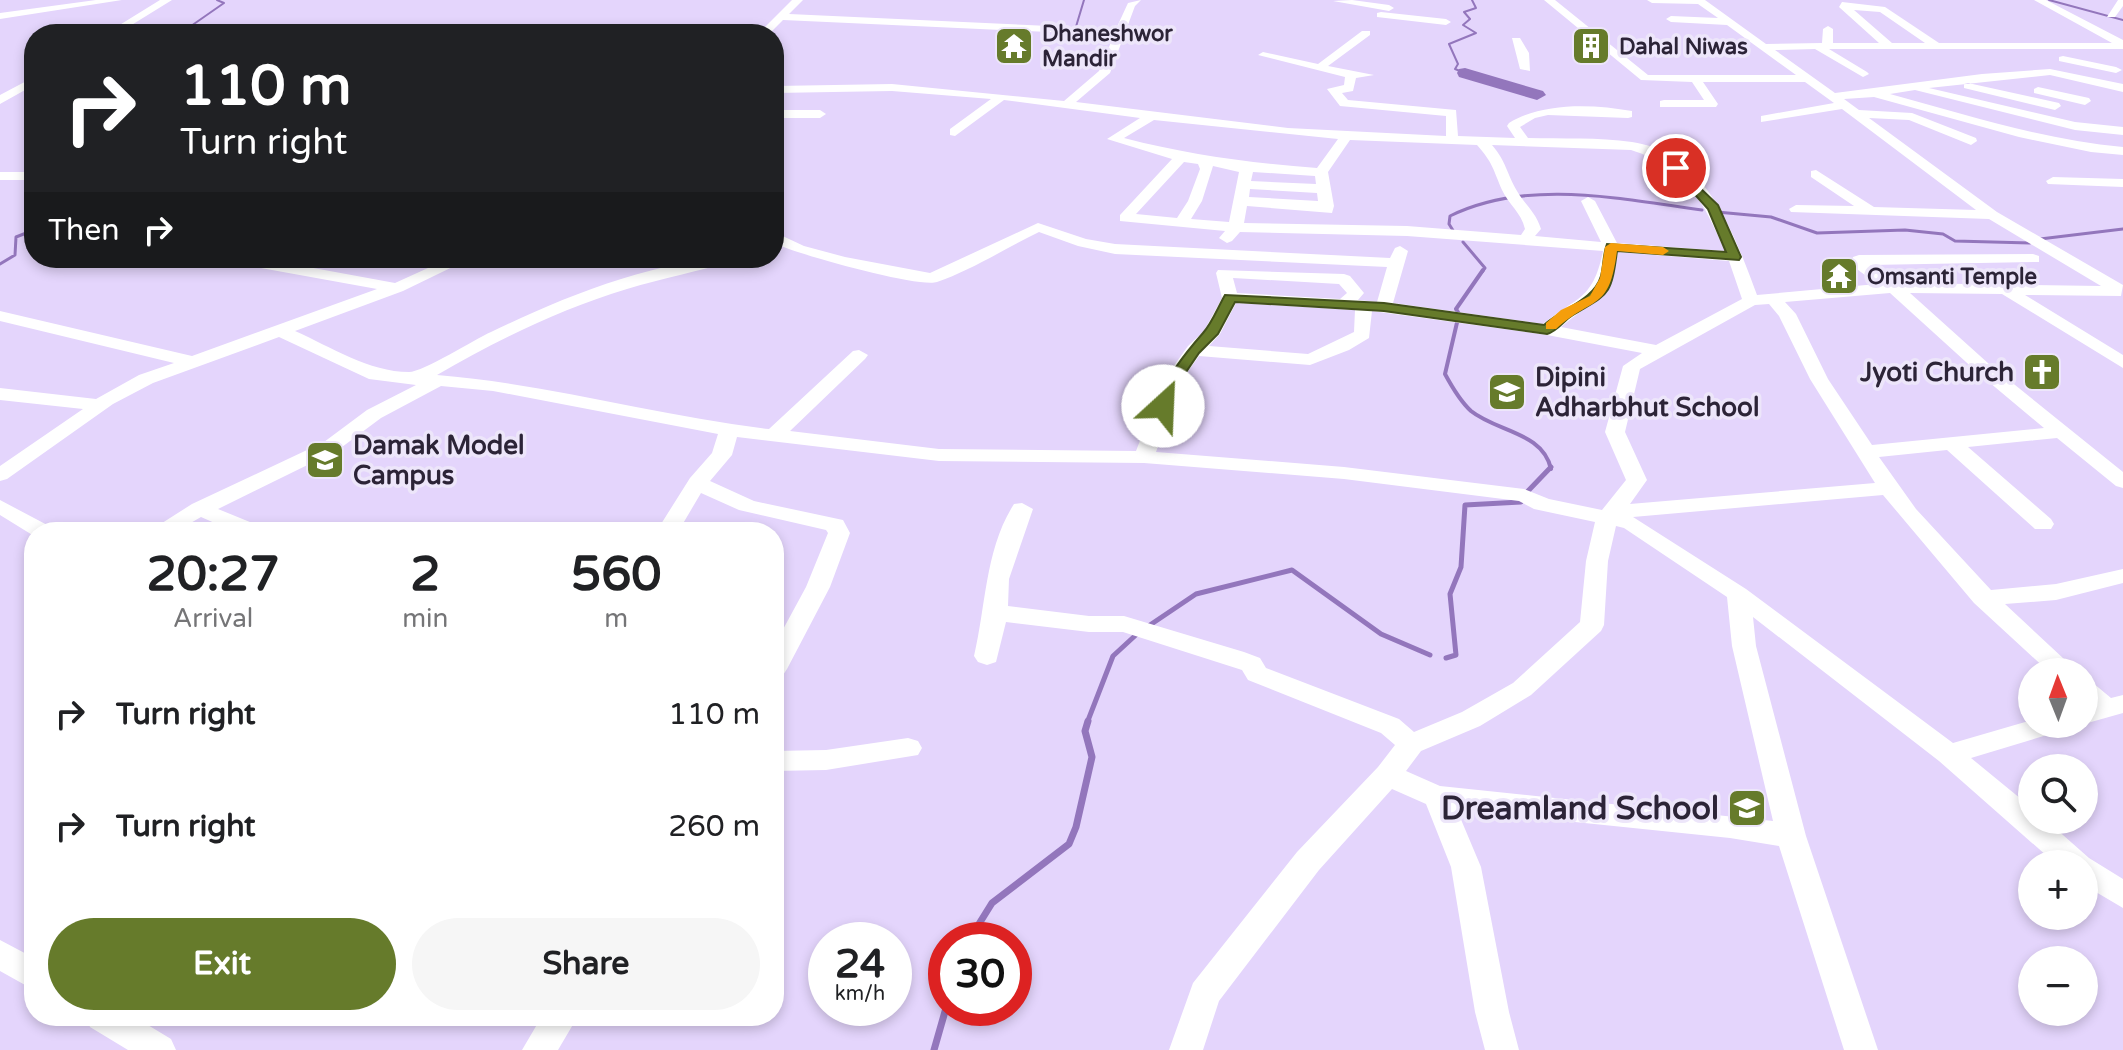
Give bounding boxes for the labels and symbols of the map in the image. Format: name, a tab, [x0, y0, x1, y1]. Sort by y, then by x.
place label: Dhaneshwor Mandir	[1042, 21, 1173, 72]
temple icon: Dhaneshwor Mandir	[993, 25, 1035, 67]
building icon: Dahal Niwas	[1570, 25, 1612, 67]
place label: Dahal Niwas	[1619, 34, 1748, 60]
pin	[1642, 134, 1710, 202]
temple icon: Omsanti Temple	[1818, 255, 1860, 297]
place label: Omsanti Temple	[1867, 264, 2037, 290]
church icon: Jyoti Church	[2021, 351, 2063, 393]
place label: Jyoti Church	[1859, 357, 2014, 388]
place label: Dipini Adharbhut School	[1535, 362, 1759, 423]
position arrow	[1121, 364, 1205, 448]
school or university icon: Dipini Adharbhut School	[1486, 371, 1528, 413]
place label: Damak Model Campus	[353, 430, 524, 491]
school or university icon: Damak Model Campus	[304, 439, 346, 481]
north arrow	[2018, 658, 2098, 738]
school or university icon: Dreamland School	[1726, 787, 1768, 829]
place label: Dreamland School	[1441, 790, 1719, 828]
speed limit sign: 30	[928, 922, 1032, 1026]

